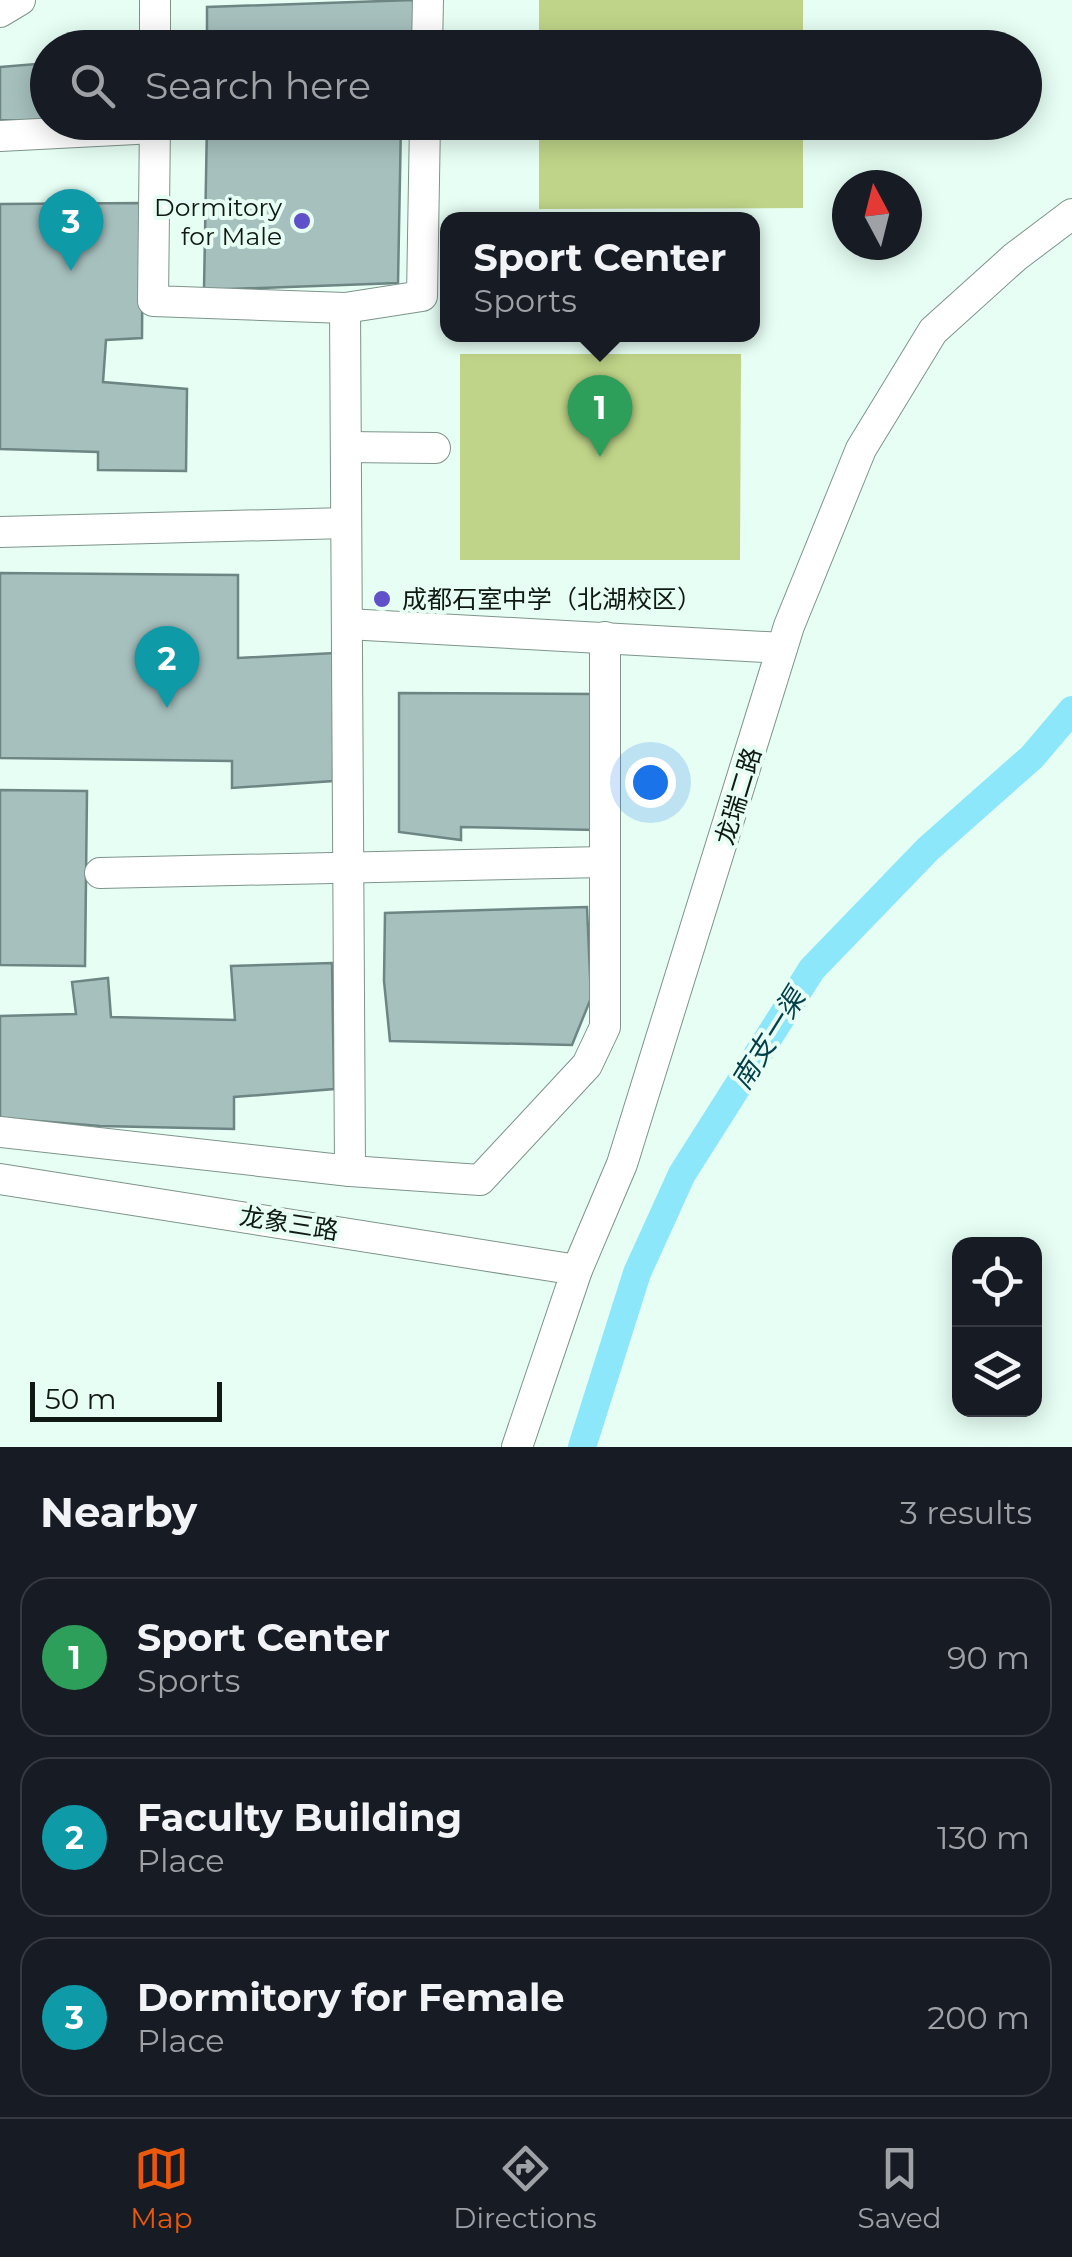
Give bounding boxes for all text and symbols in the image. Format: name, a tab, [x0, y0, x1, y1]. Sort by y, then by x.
search box	[30, 30, 1042, 140]
icon: search	[65, 58, 120, 113]
text: Search here	[145, 62, 371, 109]
north arrow	[832, 170, 922, 260]
pin: 3	[38, 188, 104, 271]
place label: Dormitory for Male	[154, 192, 282, 251]
marker: Dormitory for Male	[291, 210, 313, 232]
popup	[440, 212, 760, 342]
text: Sport Center	[474, 234, 726, 281]
text: Sports	[474, 281, 577, 320]
pin: 1	[568, 374, 632, 457]
place label: 成都石室中学（北湖校区）	[402, 584, 702, 614]
marker: 成都石室中学（北湖校区）	[371, 588, 393, 610]
pin: 2	[134, 626, 200, 708]
street label: 龙瑞二路	[709, 744, 767, 848]
your location	[625, 757, 676, 808]
water label: 南支一渠	[724, 979, 814, 1096]
street label: 龙象三路	[237, 1200, 341, 1246]
map controls	[952, 1237, 1042, 1417]
button: locate	[952, 1237, 1042, 1327]
button: layers	[952, 1327, 1042, 1417]
scale bar	[30, 1377, 222, 1422]
text: 50 m	[45, 1382, 116, 1416]
text: Nearby	[40, 1486, 197, 1538]
text: 3 results	[900, 1493, 1032, 1532]
text: Sport Center	[137, 1614, 390, 1661]
text: 1	[68, 1638, 81, 1677]
text: 90 m	[947, 1638, 1030, 1677]
text: Sports	[137, 1661, 240, 1700]
text: Faculty Building	[137, 1794, 462, 1841]
text: 2	[65, 1818, 84, 1857]
text: 130 m	[937, 1818, 1030, 1857]
text: Place	[137, 1841, 225, 1880]
text: Dormitory for Female	[137, 1974, 564, 2021]
text: 3	[65, 1998, 84, 2037]
text: 200 m	[927, 1998, 1030, 2037]
text: Place	[137, 2021, 225, 2060]
tab: Map	[130, 2141, 193, 2235]
tab: Directions	[453, 2141, 597, 2235]
tab: Saved	[857, 2141, 942, 2235]

